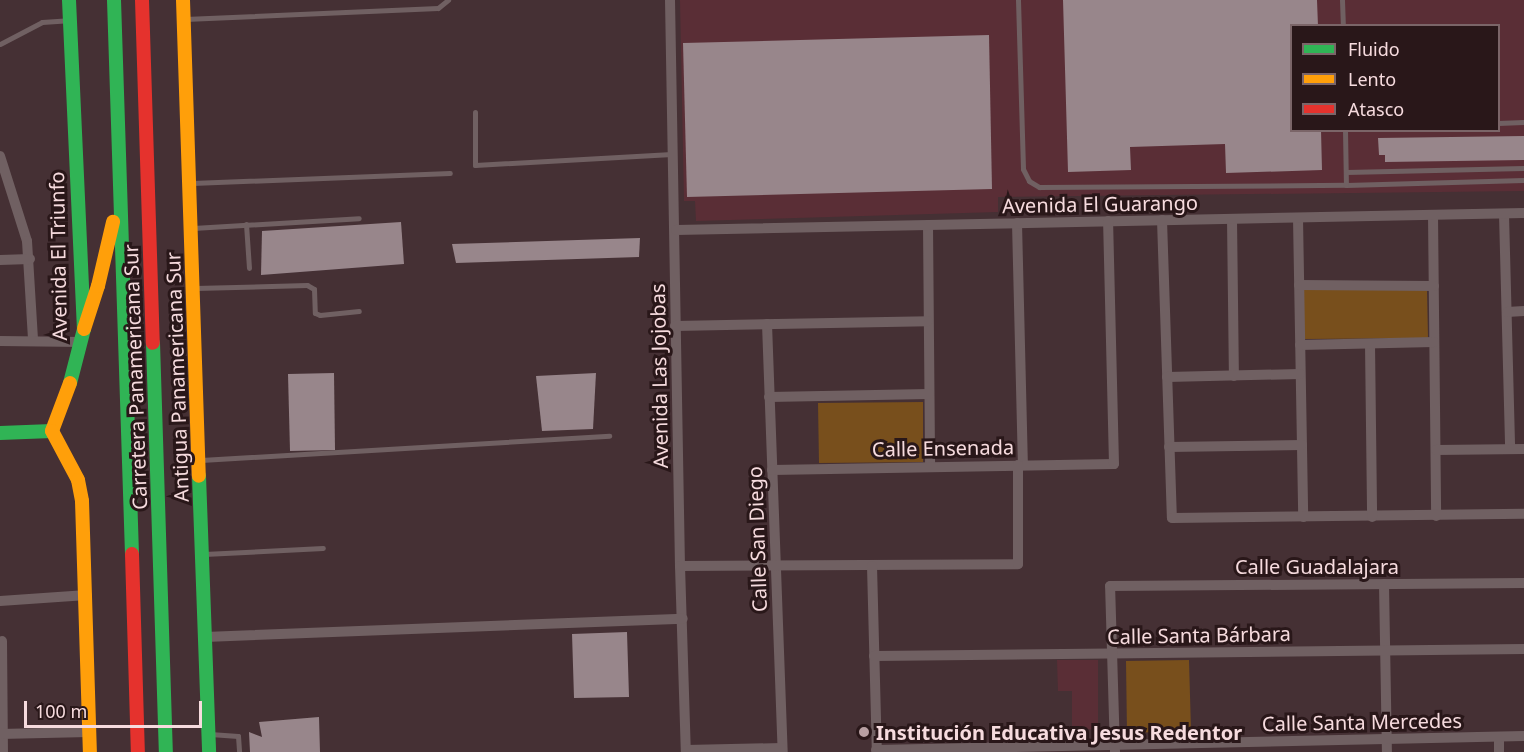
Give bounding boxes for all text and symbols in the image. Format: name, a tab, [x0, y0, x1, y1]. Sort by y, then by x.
legend	[1290, 24, 1500, 132]
text: Fluido	[1348, 37, 1400, 61]
text: Lento	[1348, 67, 1396, 91]
text: Atasco	[1348, 97, 1404, 121]
street label: Avenida El Triunfo	[45, 171, 71, 341]
street label: Avenida El Guarango	[1002, 190, 1198, 218]
street label: Carretera Panamericana Sur	[118, 244, 152, 510]
street label: Antigua Panamericana Sur	[161, 252, 193, 502]
street label: Avenida Las Jojobas	[645, 283, 673, 469]
street label: Calle Ensenada	[872, 435, 1014, 461]
street label: Calle San Diego	[742, 466, 772, 612]
street label: Calle Guadalajara	[1235, 554, 1399, 578]
street label: Calle Santa Bárbara	[1107, 621, 1291, 649]
scale bar	[27, 689, 206, 727]
text: 100 m	[35, 699, 87, 723]
street label: Calle Santa Mercedes	[1262, 708, 1462, 736]
place label: Institución Educativa Jesus Redentor	[876, 720, 1242, 744]
marker: Institución Educativa Jesus Redentor	[857, 725, 871, 739]

